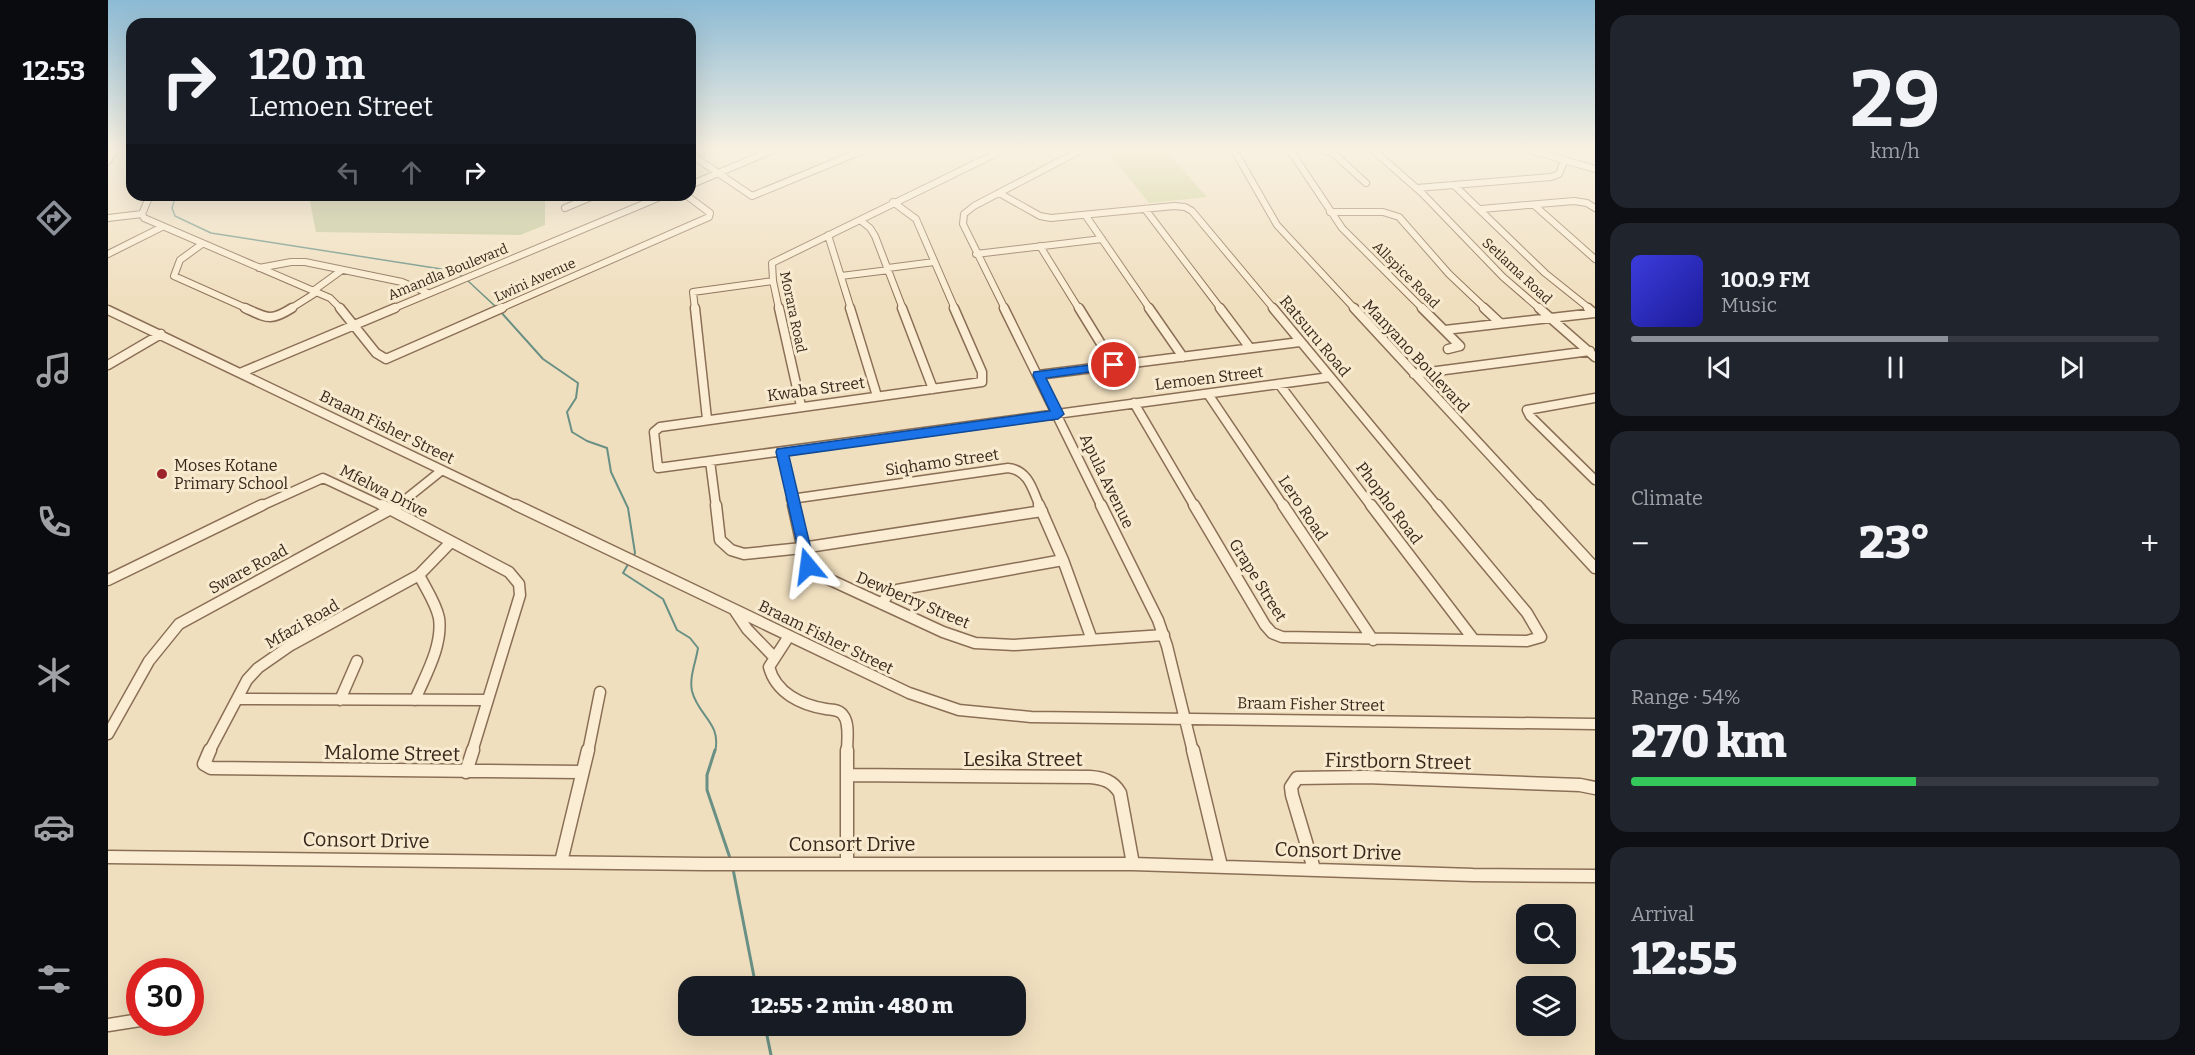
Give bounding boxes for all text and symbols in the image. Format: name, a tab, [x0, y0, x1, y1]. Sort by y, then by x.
text: 120 m	[249, 40, 365, 90]
icon: right	[150, 42, 228, 120]
text: 29	[1850, 53, 1940, 147]
text: 12:53	[23, 55, 85, 87]
text: Lemoen Street	[249, 91, 433, 123]
text: km/h	[1870, 139, 1920, 163]
icon: left	[332, 156, 365, 189]
icon: ahead	[395, 156, 428, 189]
icon: right	[458, 156, 491, 189]
icon: directions	[33, 197, 75, 239]
street label: Setlama Road	[1479, 234, 1555, 308]
street label: Allspice Road	[1369, 238, 1443, 312]
street label: Amandla Boulevard	[385, 240, 511, 304]
street label: Lwini Avenue	[492, 254, 578, 306]
text: 100.9 FM	[1721, 266, 1810, 293]
street label: Morara Road	[776, 270, 810, 354]
street label: Ratsuru Road	[1276, 292, 1355, 381]
text: Music	[1721, 293, 1777, 317]
street label: Manyano Boulevard	[1359, 296, 1473, 417]
pin	[1088, 339, 1139, 390]
icon: arrive	[1097, 348, 1130, 381]
icon: music	[33, 349, 75, 391]
icon: previous	[1703, 351, 1736, 384]
icon: pause	[1879, 351, 1912, 384]
icon: next	[2055, 351, 2088, 384]
street label: Lemoen Street	[1154, 362, 1265, 394]
street label: Kwaba Street	[766, 373, 866, 405]
street label: Braam Fisher Street	[316, 386, 458, 468]
street label: Apula Avenue	[1076, 431, 1138, 531]
street label: Siqhamo Street	[884, 445, 1000, 479]
place label: Moses Kotane Primary School	[174, 456, 289, 493]
street label: Phopho Road	[1352, 458, 1426, 548]
street label: Mfelwa Drive	[337, 461, 431, 521]
marker: Moses Kotane Primary School	[155, 467, 169, 481]
street label: Lero Road	[1274, 472, 1332, 544]
text: Climate	[1631, 486, 1703, 510]
icon: phone	[33, 501, 75, 543]
text: 23°	[1859, 516, 1930, 570]
text: −	[1631, 524, 1649, 564]
text: +	[2140, 524, 2159, 564]
position arrow	[776, 534, 840, 598]
street label: Grape Street	[1225, 535, 1291, 625]
street label: Sware Road	[205, 540, 291, 598]
street label: Dewberry Street	[853, 568, 973, 633]
street label: Mfazi Road	[262, 595, 343, 653]
street label: Braam Fisher Street	[755, 596, 897, 678]
icon: climate	[33, 654, 75, 696]
text: Range · 54%	[1631, 685, 1741, 709]
street label: Braam Fisher Street	[1237, 693, 1385, 715]
text: 270 km	[1631, 715, 1787, 769]
street label: Malome Street	[324, 740, 460, 766]
street label: Lesika Street	[963, 747, 1083, 771]
street label: Firstborn Street	[1324, 748, 1472, 774]
icon: car	[33, 806, 75, 848]
street label: Consort Drive	[302, 827, 430, 853]
street label: Consort Drive	[789, 832, 915, 856]
street label: Consort Drive	[1274, 837, 1402, 865]
text: Arrival	[1631, 902, 1694, 926]
map controls	[1516, 904, 1576, 1036]
button: search	[1516, 904, 1576, 964]
text: 12:55	[1631, 932, 1737, 986]
icon: filters	[33, 958, 75, 1000]
speed limit sign: 30	[126, 958, 204, 1036]
button: layers	[1516, 976, 1576, 1036]
text: 12:55 · 2 min · 480 m	[751, 992, 953, 1019]

